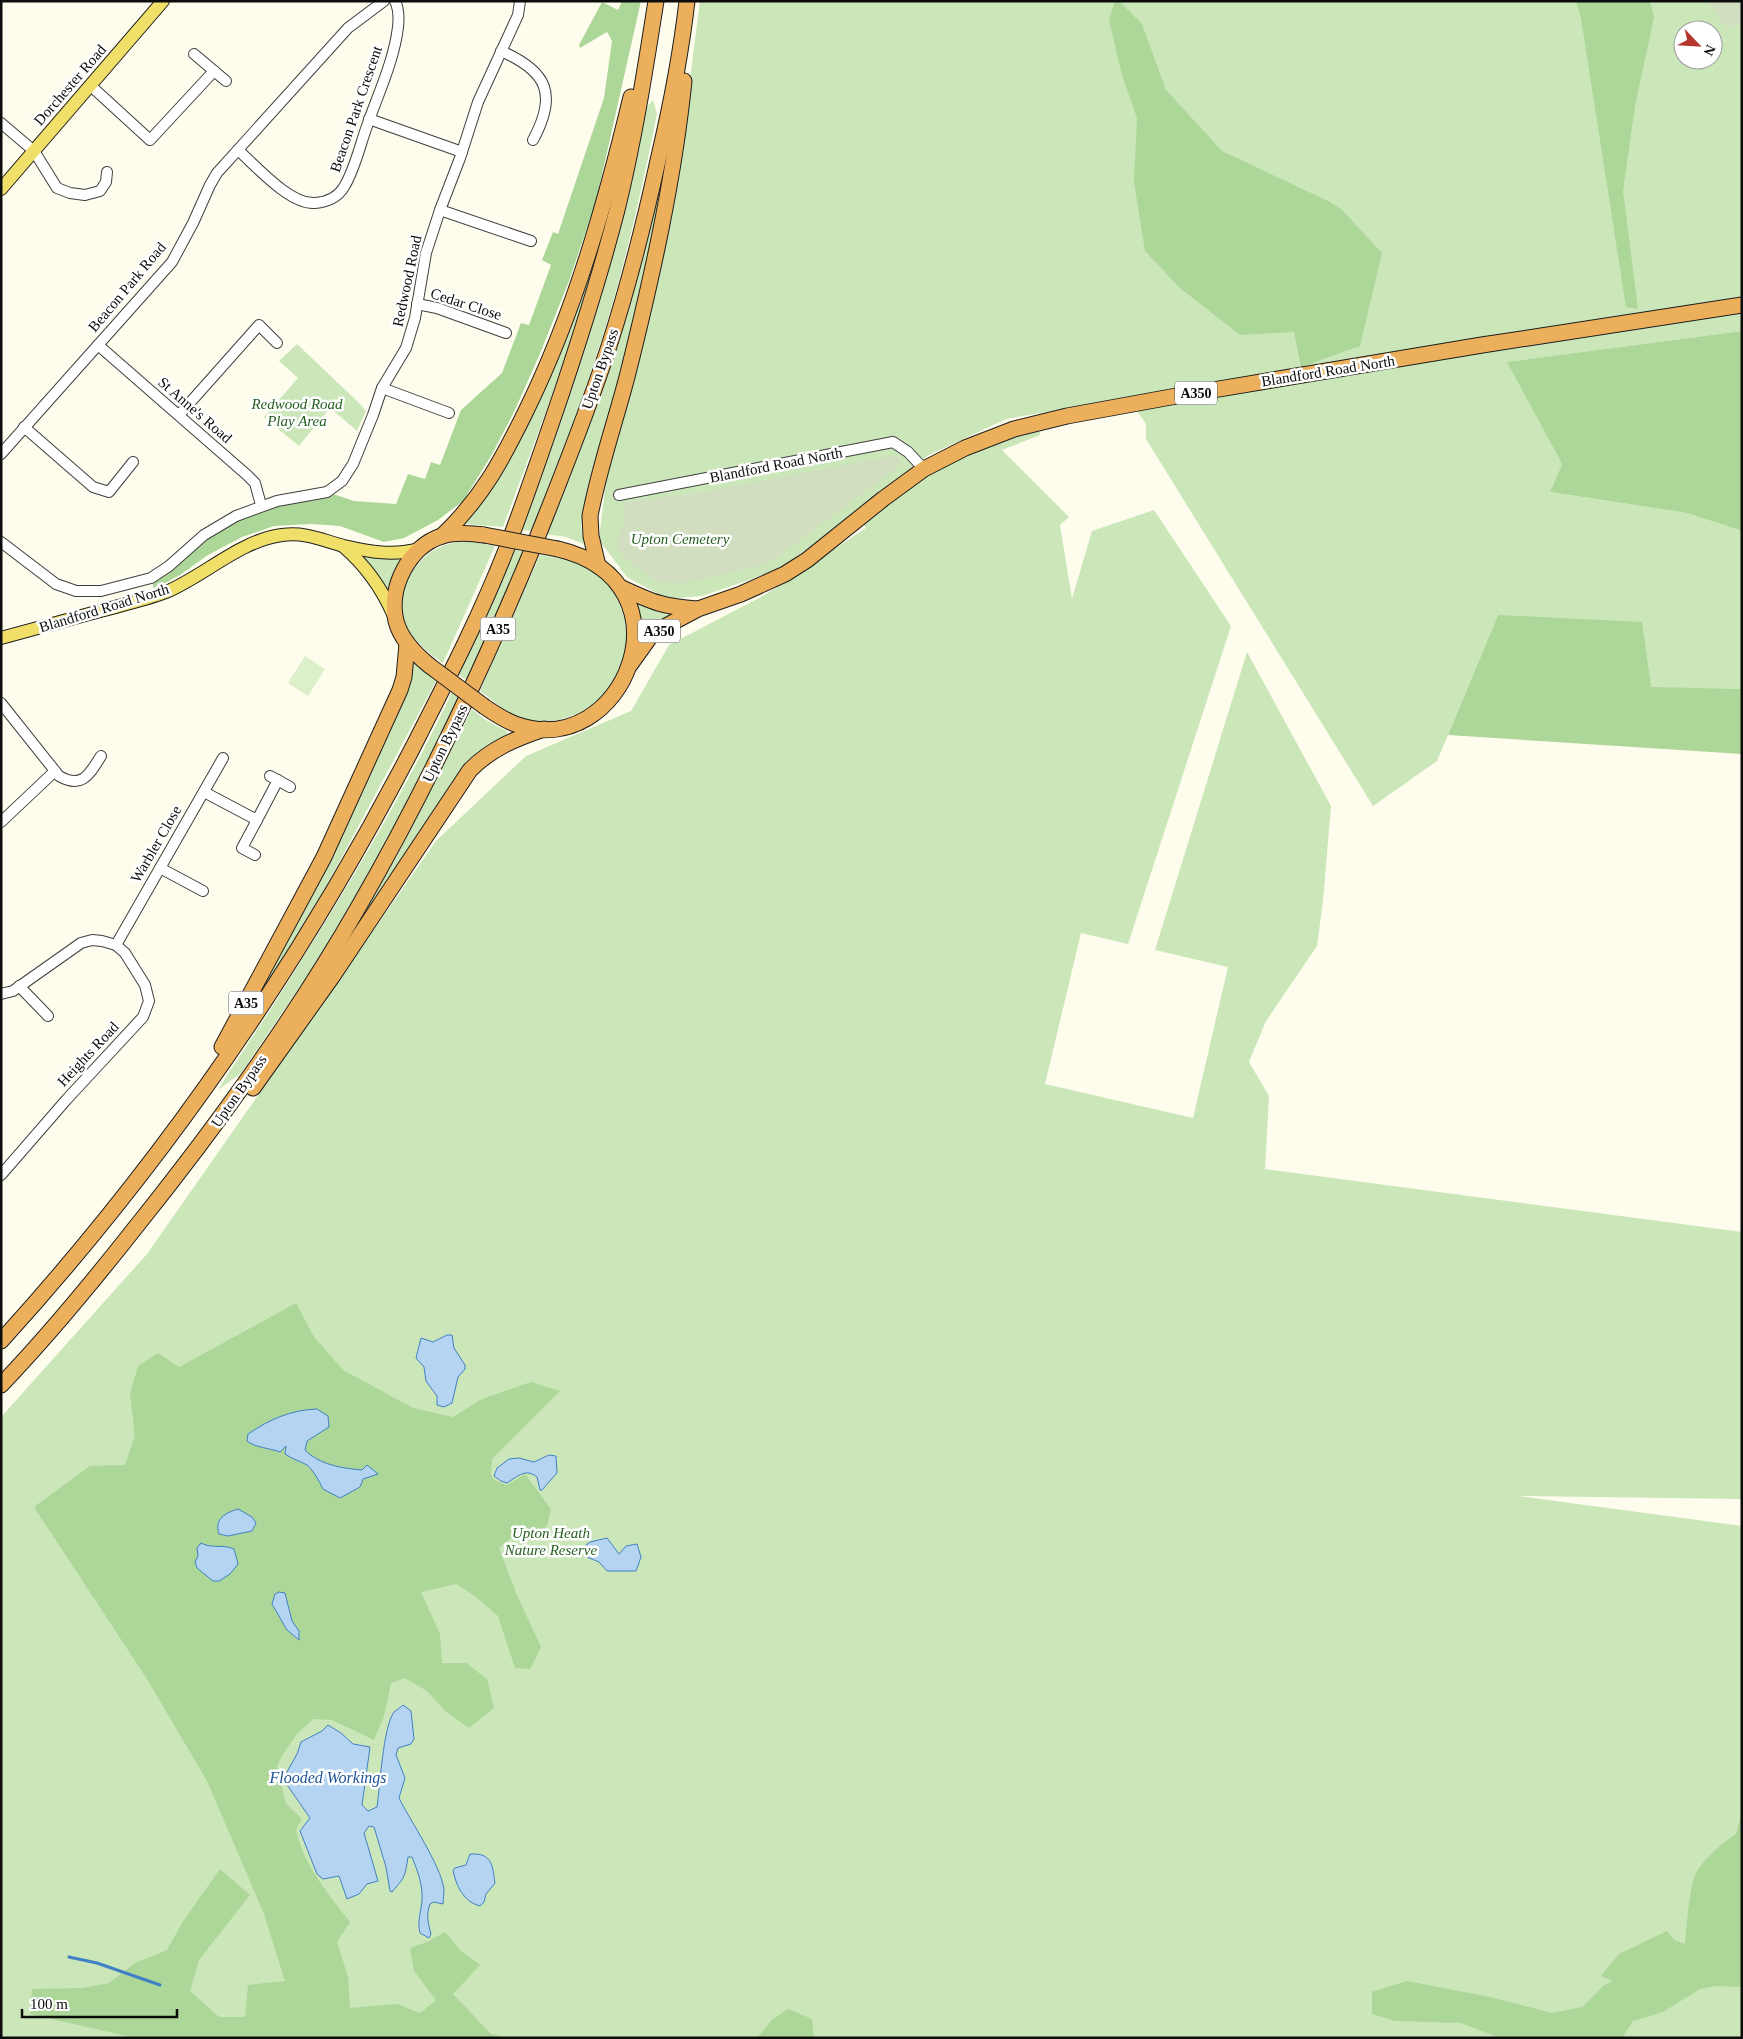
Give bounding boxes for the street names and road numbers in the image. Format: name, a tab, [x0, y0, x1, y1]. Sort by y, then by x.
street label: Dorchester Road	[31, 41, 110, 128]
street label: Beacon Park Crescent	[327, 43, 385, 174]
street label: Redwood Road	[390, 233, 425, 328]
street label: Beacon Park Road	[85, 239, 169, 335]
street label: Cedar Close	[428, 285, 504, 323]
street label: Upton Bypass	[579, 326, 621, 412]
street label: Blandford Road North	[1260, 352, 1396, 389]
street label: St Anne's Road	[155, 374, 235, 447]
road number: A350	[1175, 382, 1217, 404]
street label: Blandford Road North	[708, 444, 844, 486]
street label: Blandford Road North	[37, 580, 171, 635]
road number: A35	[480, 618, 516, 640]
road number: A350	[638, 620, 680, 642]
street label: Upton Bypass	[419, 701, 471, 785]
street label: Warbler Close	[128, 803, 185, 885]
road number: A35	[228, 991, 264, 1014]
street label: Heights Road	[54, 1018, 122, 1089]
street label: Upton Bypass	[208, 1052, 270, 1130]

